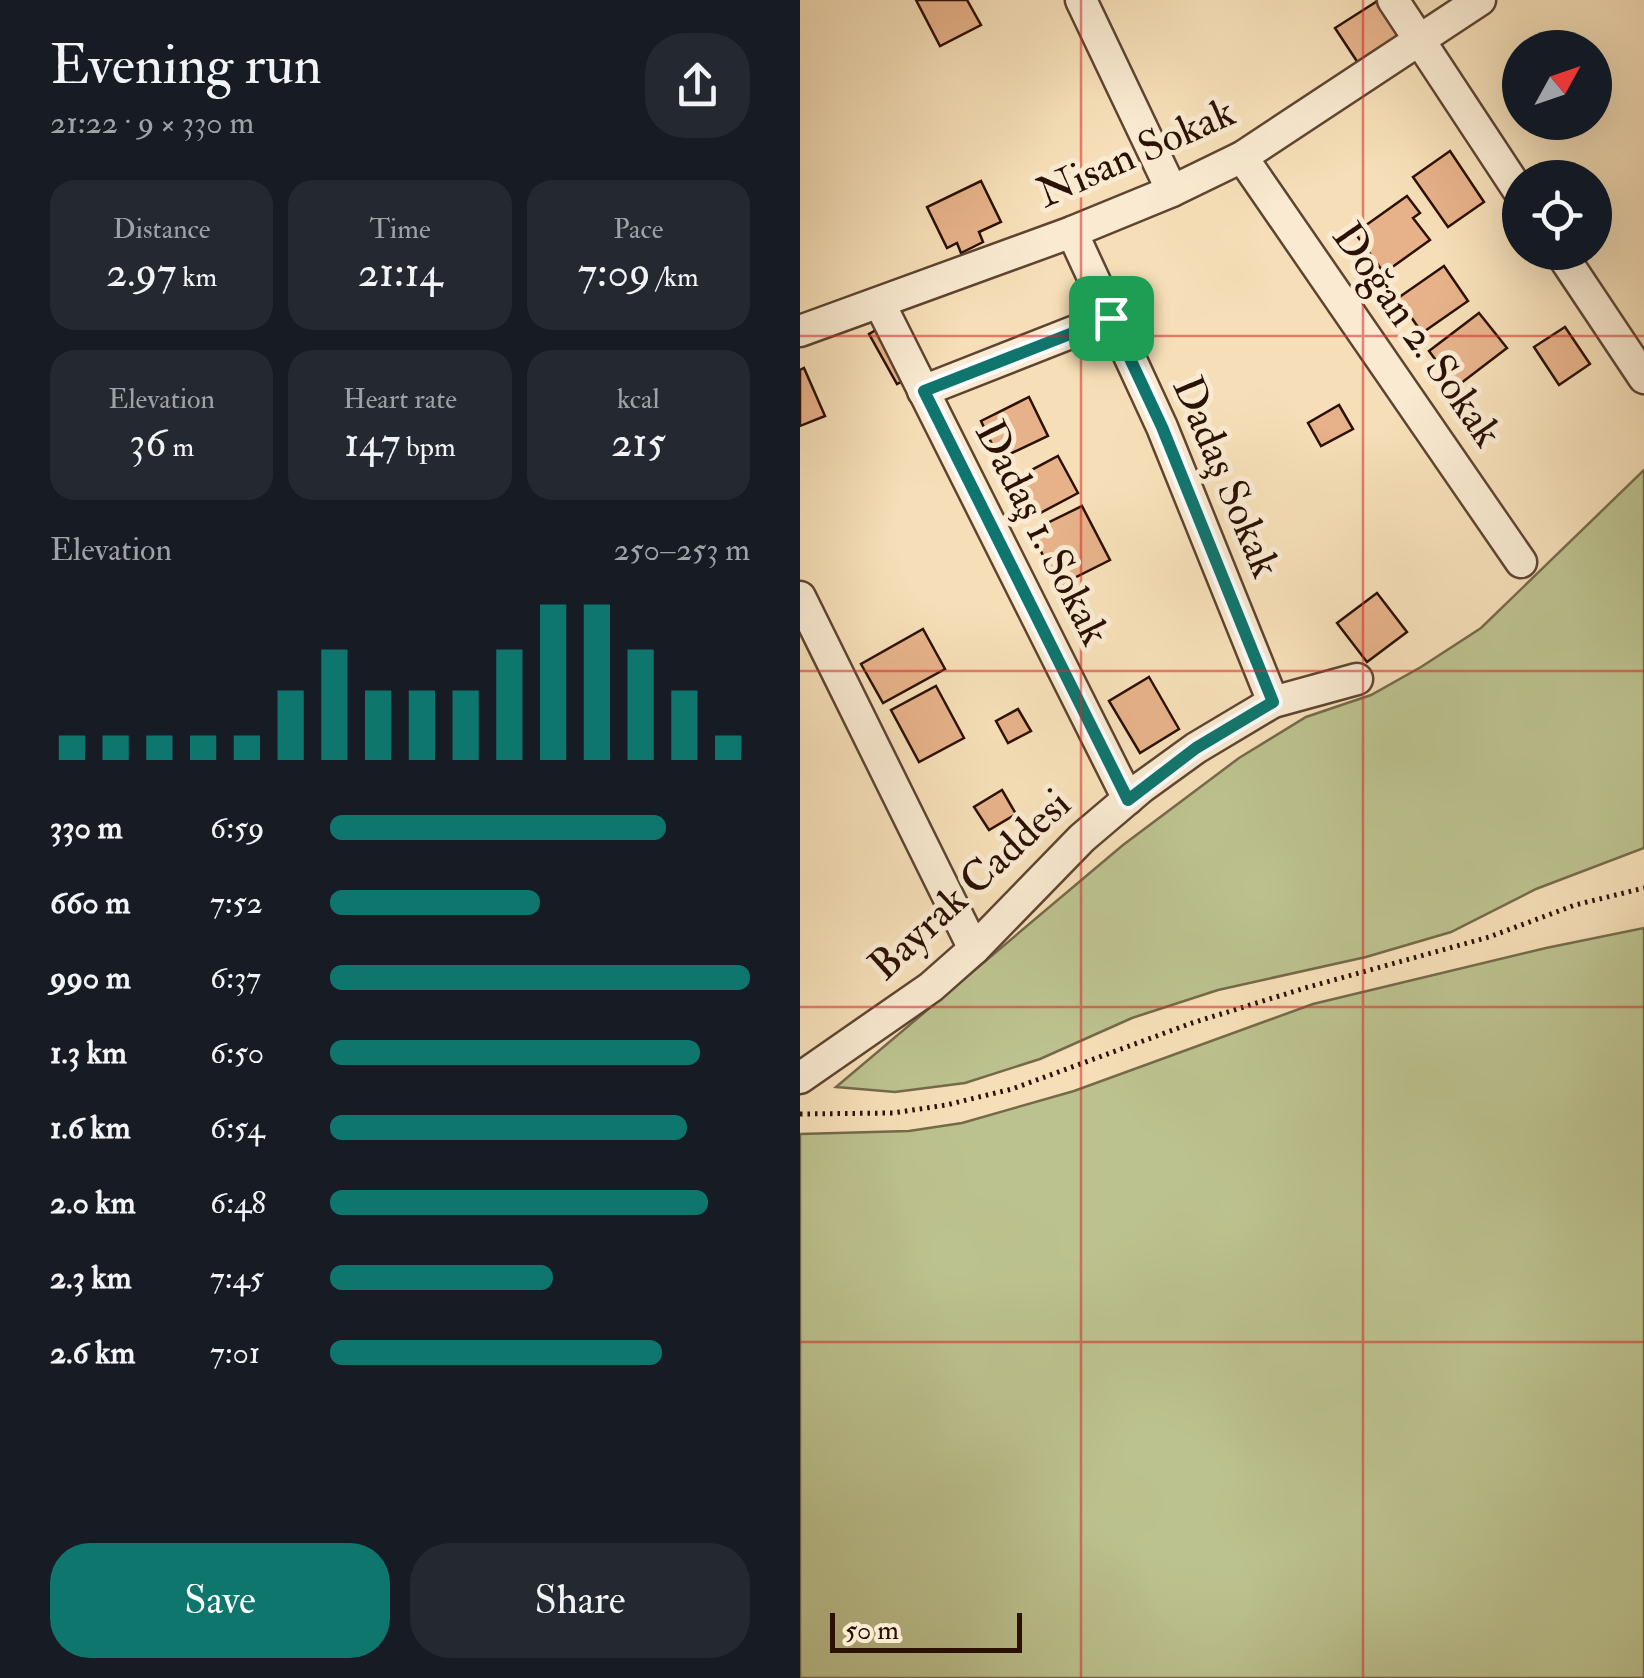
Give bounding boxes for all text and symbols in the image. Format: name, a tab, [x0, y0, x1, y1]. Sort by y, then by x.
north arrow	[1502, 30, 1612, 140]
map controls	[1502, 30, 1612, 270]
text: Evening run	[50, 31, 322, 100]
button: share	[645, 33, 750, 138]
street label: Nisan Sokak	[1029, 86, 1243, 220]
text: 21:22 · 9 × 330 m	[50, 103, 254, 143]
button: locate	[1502, 160, 1612, 270]
text: Distance	[113, 212, 211, 247]
text: Time	[369, 212, 431, 247]
text: Pace	[613, 212, 663, 247]
street label: Doğan 2. Sokak	[1321, 213, 1513, 457]
text: 2.97	[106, 247, 176, 299]
text: 21:14	[358, 247, 442, 299]
text: 7:09	[578, 247, 651, 299]
text: km	[176, 260, 217, 295]
text: /km	[651, 260, 699, 295]
pin	[1069, 276, 1154, 361]
icon: arrive	[1084, 291, 1139, 346]
street label: Dadaş Sokak	[1160, 369, 1292, 585]
text: Elevation	[108, 382, 215, 417]
text: Heart rate	[343, 382, 457, 417]
text: kcal	[617, 382, 660, 417]
street label: Dadaş 1. Sokak	[963, 412, 1121, 654]
text: 36	[129, 417, 167, 469]
text: 147	[344, 417, 400, 469]
text: 215	[611, 417, 666, 469]
text: m	[167, 430, 194, 465]
text: bpm	[400, 430, 456, 465]
text: Elevation	[50, 530, 172, 570]
text: 250–253 m	[613, 530, 750, 570]
street label: Bayrak Caddesi	[858, 778, 1082, 992]
text: 330 m	[50, 808, 123, 848]
text: 6:59	[210, 808, 265, 848]
text: 660 m	[50, 883, 130, 923]
text: 7:52	[210, 883, 263, 923]
text: 990 m	[50, 958, 131, 998]
text: 6:37	[210, 958, 261, 998]
text: 1.3 km	[50, 1033, 127, 1073]
text: 6:50	[210, 1033, 264, 1073]
text: 1.6 km	[50, 1108, 131, 1148]
text: 6:54	[210, 1108, 265, 1148]
text: 2.0 km	[50, 1183, 136, 1223]
text: 6:48	[210, 1183, 266, 1223]
text: 2.3 km	[50, 1258, 132, 1298]
text: 7:45	[210, 1258, 264, 1298]
text: 2.6 km	[50, 1333, 135, 1373]
text: 7:01	[210, 1333, 260, 1373]
button: Save	[50, 1543, 390, 1658]
button: Share	[410, 1543, 750, 1658]
scale bar	[830, 1608, 1022, 1652]
text: 50 m	[845, 1613, 899, 1648]

